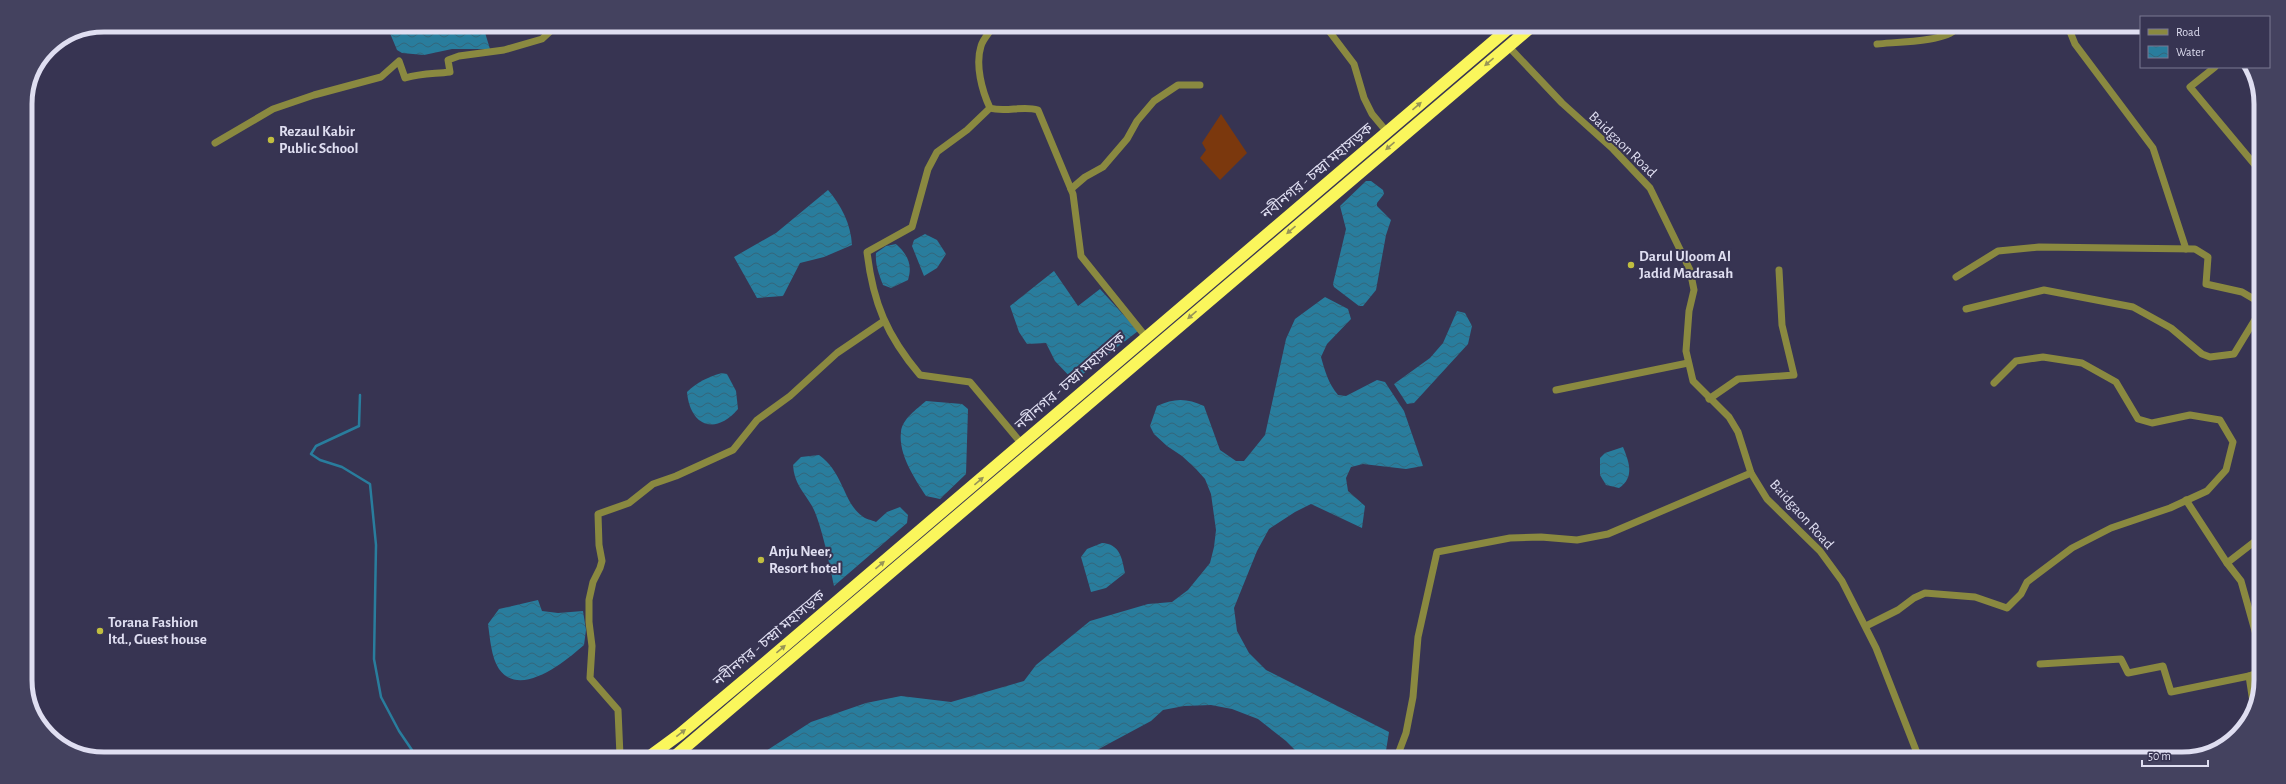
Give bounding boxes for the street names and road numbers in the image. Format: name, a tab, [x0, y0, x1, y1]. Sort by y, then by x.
street label: Baidgaon Road	[1586, 109, 1660, 180]
street label: নবীনগর - চন্দ্রা মহাসড়ক	[1257, 119, 1376, 223]
street label: নবীনগর - চন্দ্রা মহাসড়ক	[1011, 328, 1129, 434]
street label: Baidgaon Road	[1767, 477, 1837, 552]
street label: নবীনগর - চন্দ্রা মহাসড়ক	[709, 586, 828, 690]

